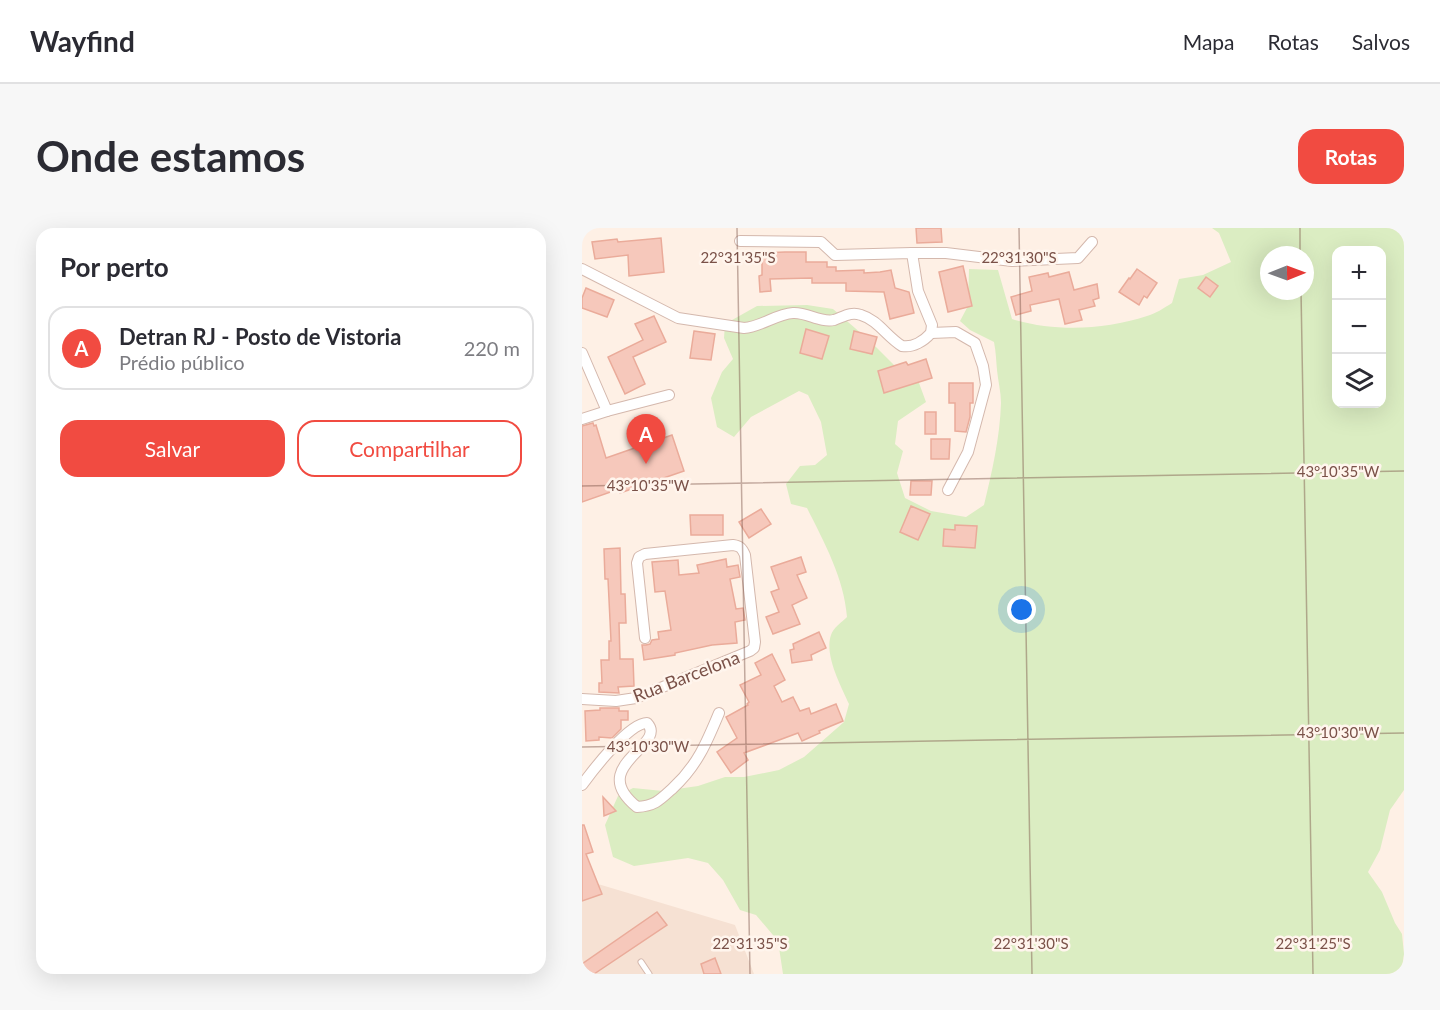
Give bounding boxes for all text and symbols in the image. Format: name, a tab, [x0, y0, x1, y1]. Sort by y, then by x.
text: Wayfind	[30, 24, 135, 58]
text: Mapa	[1183, 29, 1235, 54]
text: Rotas	[1268, 29, 1319, 54]
text: Salvos	[1352, 29, 1410, 54]
button: Rotas	[1298, 129, 1404, 184]
text: Onde estamos	[36, 131, 305, 181]
north arrow	[1260, 246, 1314, 300]
map controls	[1332, 246, 1386, 408]
button: +	[1332, 246, 1386, 300]
text: 22°31'35"S	[700, 248, 776, 266]
text: 22°31'30"S	[981, 248, 1057, 266]
text: Por perto	[60, 251, 169, 283]
button: −	[1332, 300, 1386, 354]
text: Detran RJ - Posto de Vistoria	[119, 323, 401, 350]
text: A	[75, 336, 88, 360]
text: 220 m	[464, 336, 520, 360]
text: Prédio público	[119, 350, 245, 374]
button: layers	[1332, 354, 1386, 408]
pin: A	[626, 414, 666, 464]
button: Salvar	[60, 420, 285, 477]
button: Compartilhar	[297, 420, 522, 477]
text: 43°10'35"W	[1297, 462, 1380, 480]
text: 43°10'35"W	[607, 476, 690, 494]
your location	[1007, 595, 1036, 624]
street label: Rua Barcelona	[630, 646, 742, 706]
text: 43°10'30"W	[1297, 723, 1380, 741]
text: 43°10'30"W	[607, 737, 690, 755]
text: 22°31'35"S	[712, 934, 788, 952]
text: 22°31'30"S	[993, 934, 1069, 952]
text: 22°31'25"S	[1275, 934, 1351, 952]

